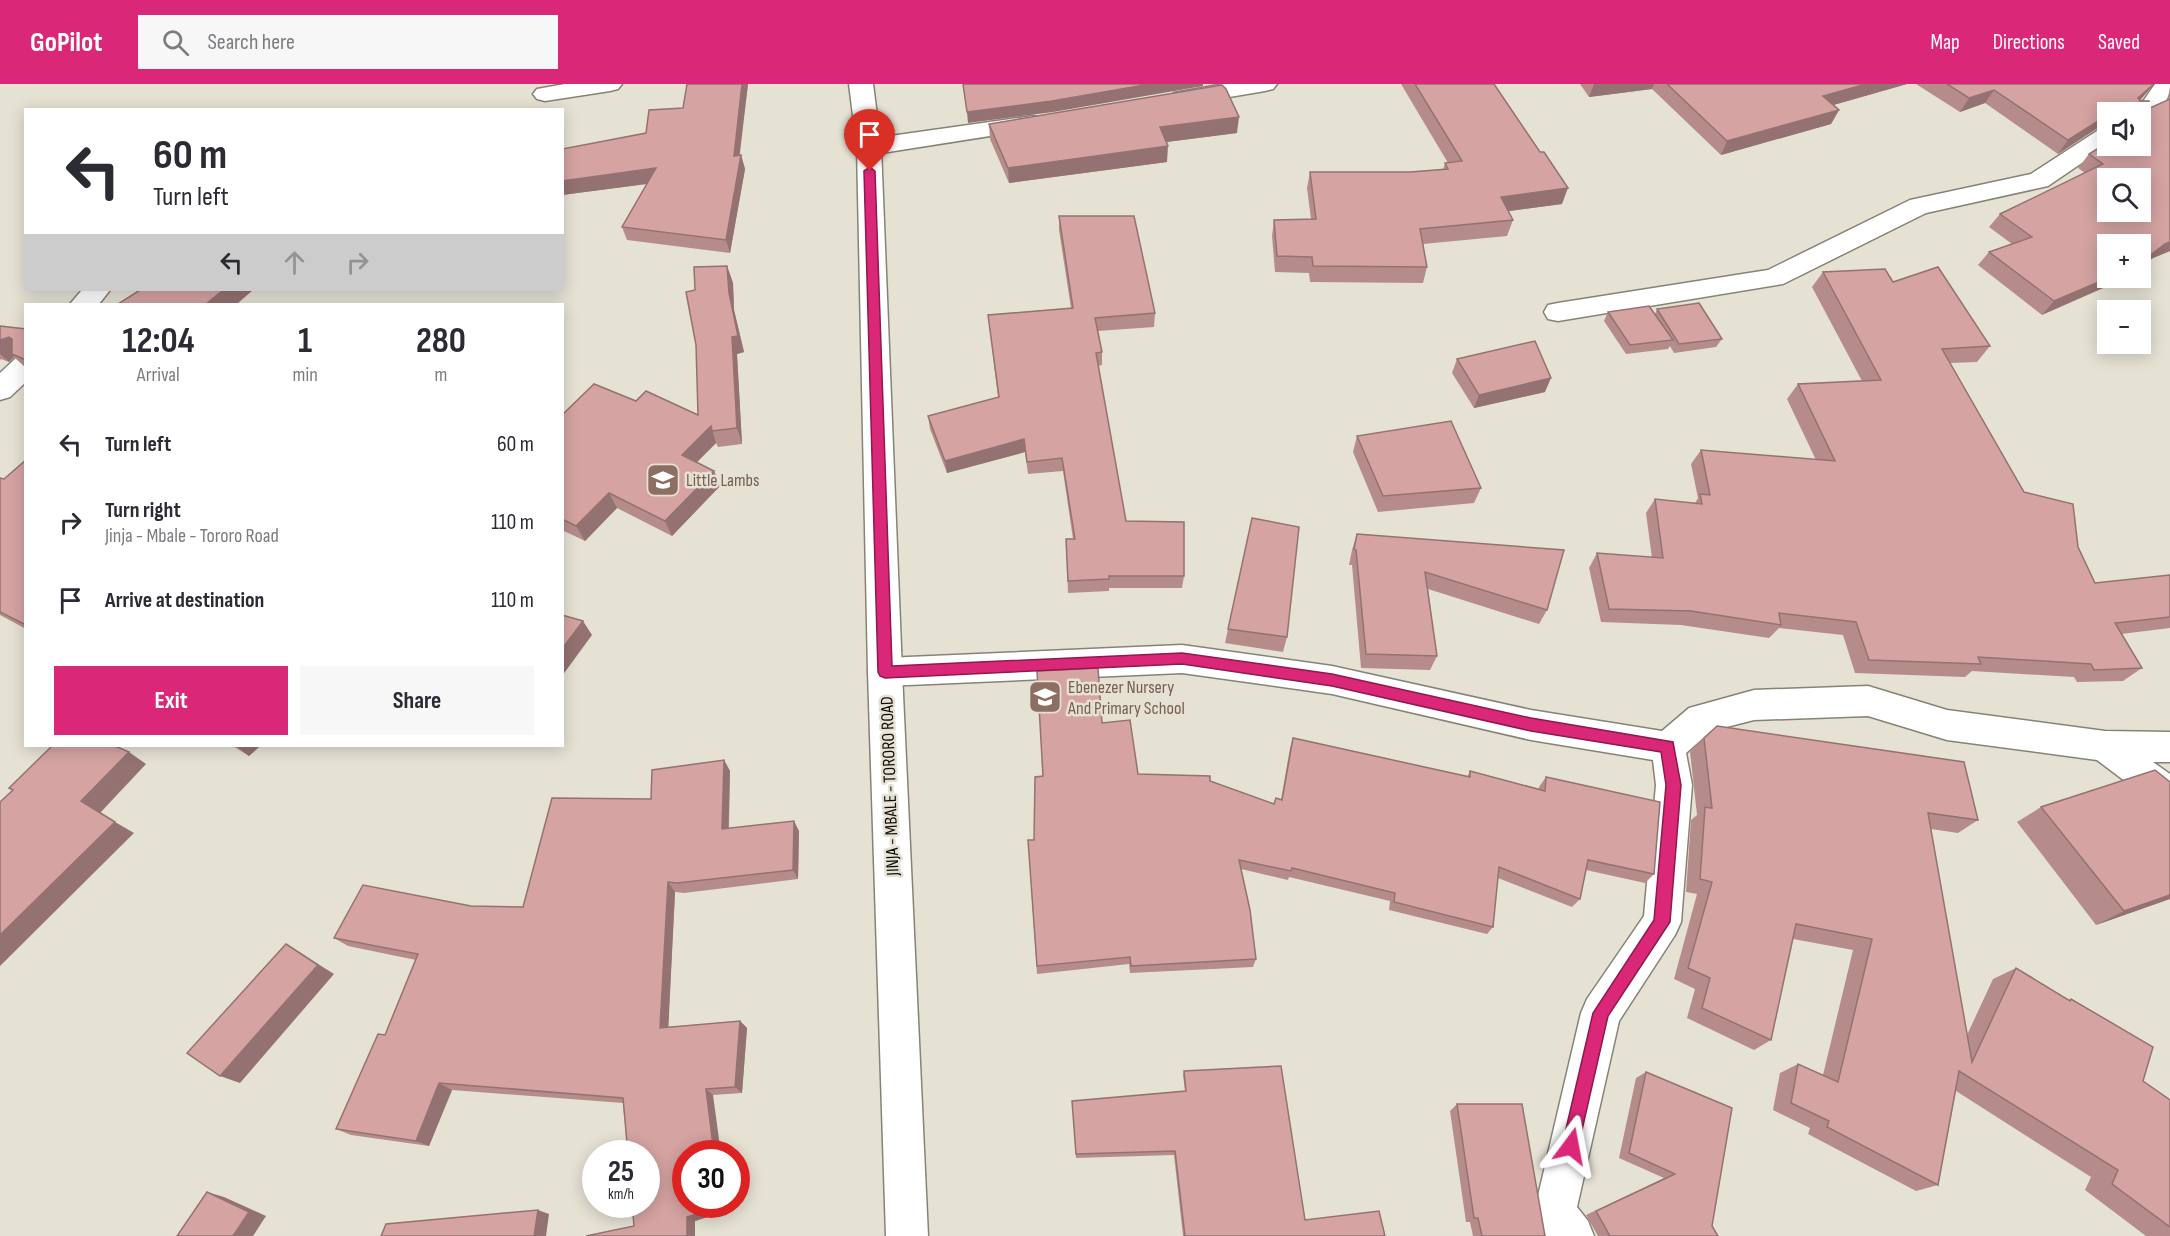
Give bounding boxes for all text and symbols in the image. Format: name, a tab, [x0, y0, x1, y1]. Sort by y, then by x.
search box	[138, 15, 558, 69]
text: GoPilot	[30, 26, 102, 59]
icon: search	[159, 26, 192, 59]
text: Search here	[207, 29, 295, 56]
text: Map	[1930, 30, 1960, 55]
text: Directions	[1993, 30, 2065, 55]
text: Saved	[2098, 30, 2140, 55]
map controls	[2097, 102, 2151, 354]
button: sound	[2097, 102, 2151, 156]
pin	[844, 109, 895, 171]
icon: arrive	[853, 118, 886, 151]
text: 60 m	[153, 130, 227, 181]
icon: left	[54, 132, 132, 210]
button: search	[2097, 168, 2151, 222]
text: Turn left	[153, 181, 229, 213]
button: +	[2097, 234, 2151, 288]
icon: left	[215, 246, 248, 279]
icon: ahead	[278, 246, 311, 279]
icon: right	[341, 246, 374, 279]
button: −	[2097, 300, 2151, 354]
text: 12:04	[122, 320, 194, 363]
text: 1	[298, 320, 312, 363]
text: 280	[416, 320, 466, 363]
text: Arrival	[137, 363, 180, 387]
text: min	[293, 363, 318, 387]
text: m	[434, 363, 447, 387]
icon: left	[54, 428, 87, 461]
text: Turn left	[105, 431, 171, 458]
text: 60 m	[497, 431, 534, 458]
school or university icon: Little Lambs	[645, 462, 681, 498]
place label: Little Lambs	[686, 470, 760, 491]
text: Turn right	[105, 497, 181, 524]
icon: right	[54, 506, 87, 539]
text: 110 m	[491, 509, 534, 536]
text: Jinja - Mbale - Tororo Road	[105, 524, 279, 548]
icon: arrive	[54, 584, 87, 617]
text: Arrive at destination	[105, 587, 264, 614]
text: 110 m	[491, 587, 534, 614]
button: Exit	[54, 666, 288, 735]
button: Share	[300, 666, 534, 735]
place label: Ebenezer Nursery And Primary School	[1067, 677, 1185, 719]
school or university icon: Ebenezer Nursery And Primary School	[1027, 679, 1063, 715]
street label: JINJA - MBALE - TORORO ROAD	[876, 696, 904, 877]
position arrow	[1539, 1114, 1603, 1178]
speed limit sign: 30	[672, 1140, 750, 1218]
text: 25	[608, 1154, 634, 1190]
text: km/h	[608, 1185, 634, 1204]

